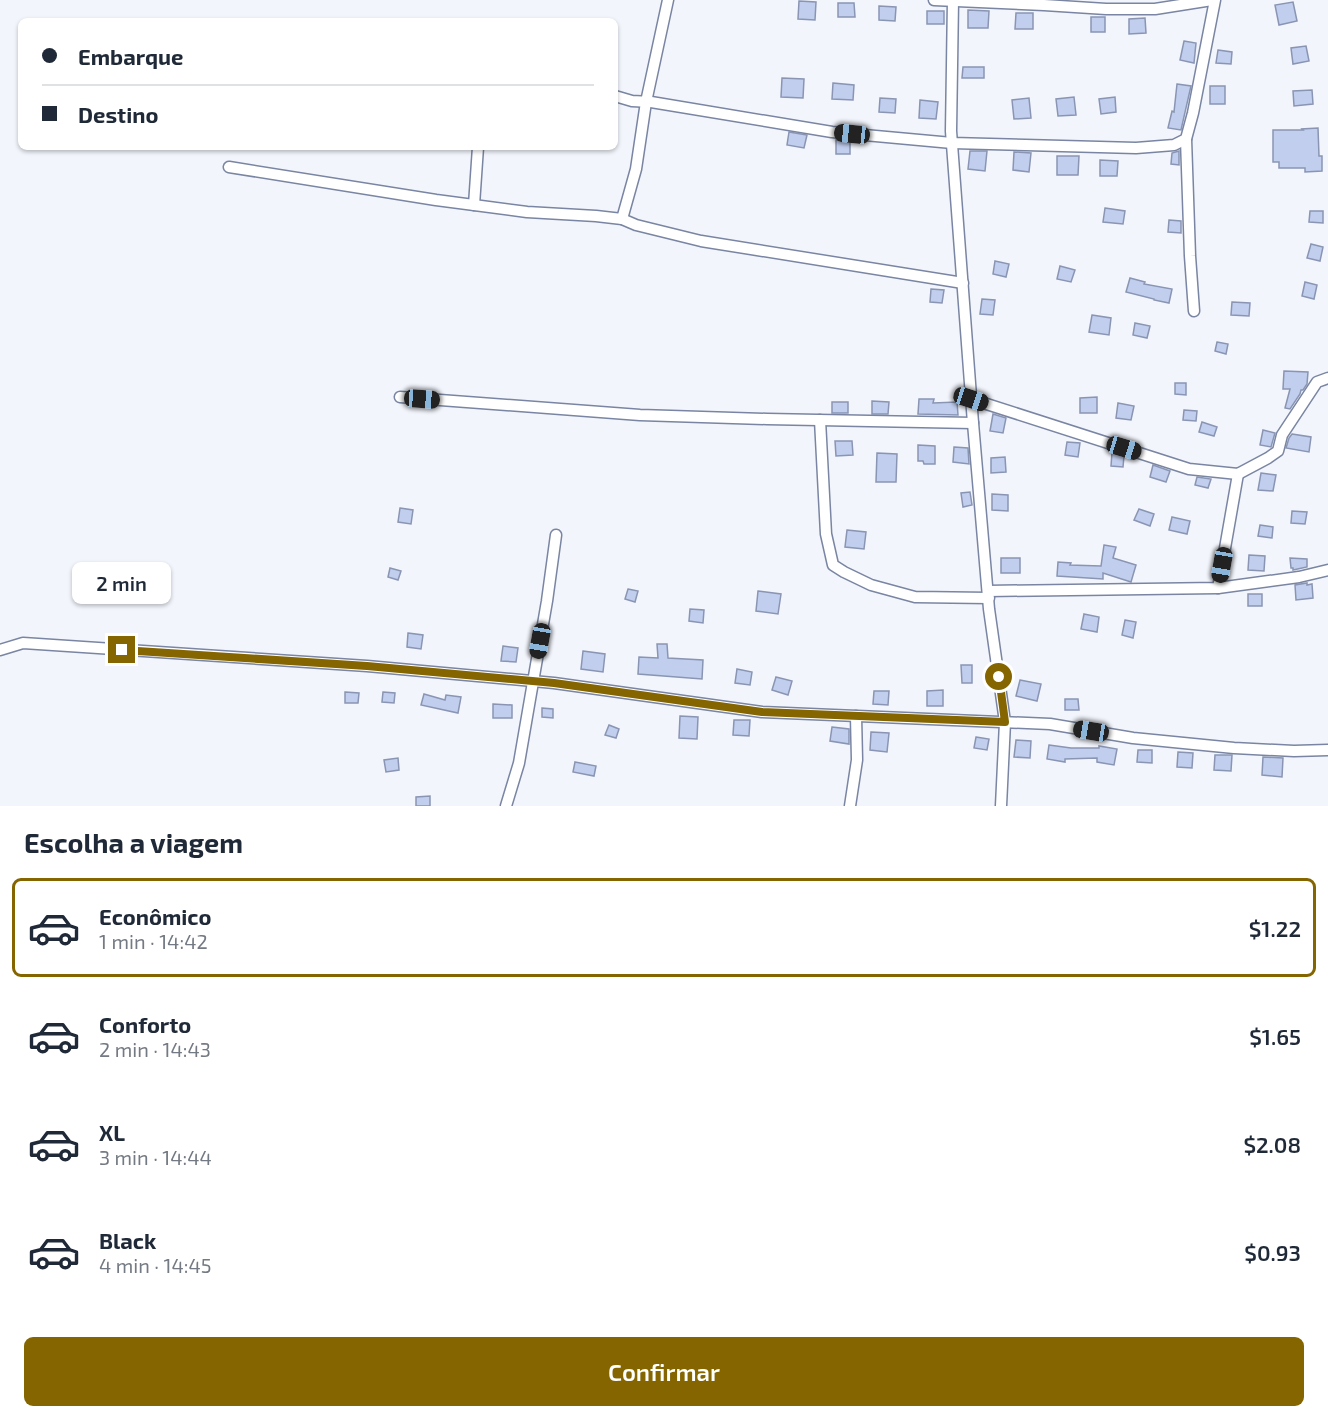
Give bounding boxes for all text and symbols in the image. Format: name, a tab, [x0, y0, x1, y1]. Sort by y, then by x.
text: Embarque	[78, 43, 183, 69]
text: Destino	[78, 101, 158, 127]
car	[833, 123, 871, 145]
car	[951, 385, 991, 413]
car	[403, 389, 441, 409]
car	[1104, 434, 1144, 462]
car	[1210, 546, 1234, 584]
callout: 2 min	[72, 563, 172, 605]
text: 2 min	[96, 571, 147, 595]
car	[528, 622, 552, 660]
route end	[108, 636, 135, 663]
route start	[985, 663, 1012, 690]
car	[1072, 719, 1110, 743]
text: Escolha a viagem	[24, 826, 243, 858]
icon: car	[27, 901, 81, 955]
text: Econômico	[99, 903, 211, 929]
text: $1.22	[1249, 915, 1301, 941]
text: 1 min · 14:42	[99, 929, 208, 953]
icon: car	[27, 1009, 81, 1063]
text: Conforto	[99, 1011, 191, 1037]
text: $1.65	[1249, 1023, 1301, 1049]
text: 2 min · 14:43	[99, 1037, 211, 1061]
icon: car	[27, 1117, 81, 1171]
text: XL	[99, 1119, 125, 1145]
text: $2.08	[1243, 1131, 1301, 1157]
text: 3 min · 14:44	[99, 1145, 212, 1169]
icon: car	[27, 1225, 81, 1279]
text: Black	[99, 1227, 156, 1253]
text: $0.93	[1244, 1239, 1301, 1265]
text: 4 min · 14:45	[99, 1253, 212, 1277]
button: Confirmar	[24, 1337, 1304, 1406]

